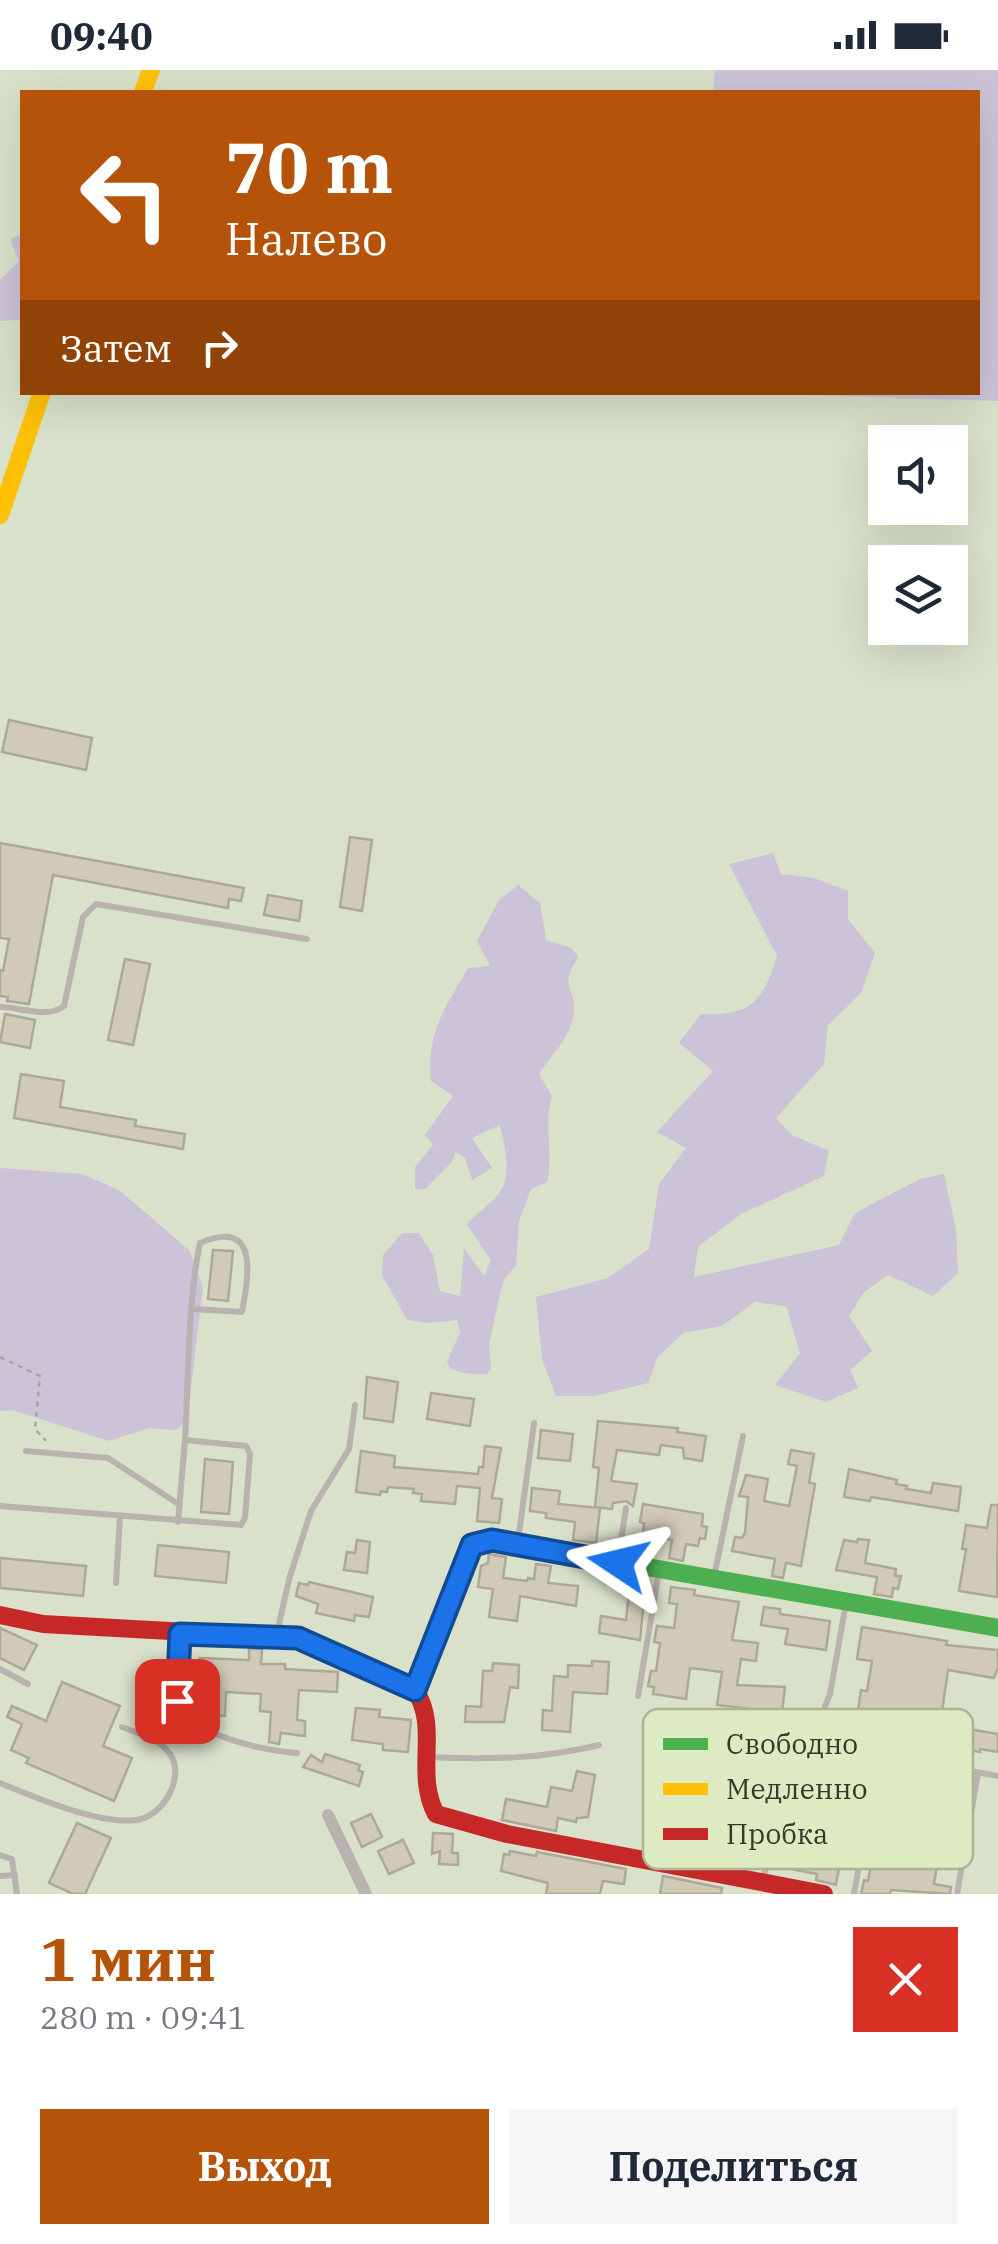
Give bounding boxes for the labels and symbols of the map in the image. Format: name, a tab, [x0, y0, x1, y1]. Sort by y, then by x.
position arrow	[566, 1511, 670, 1615]
pin	[135, 1659, 220, 1744]
legend	[643, 1709, 973, 1869]
text: Свободно	[726, 1725, 858, 1762]
text: Медленно	[726, 1770, 867, 1807]
text: Пробка	[726, 1815, 828, 1852]

